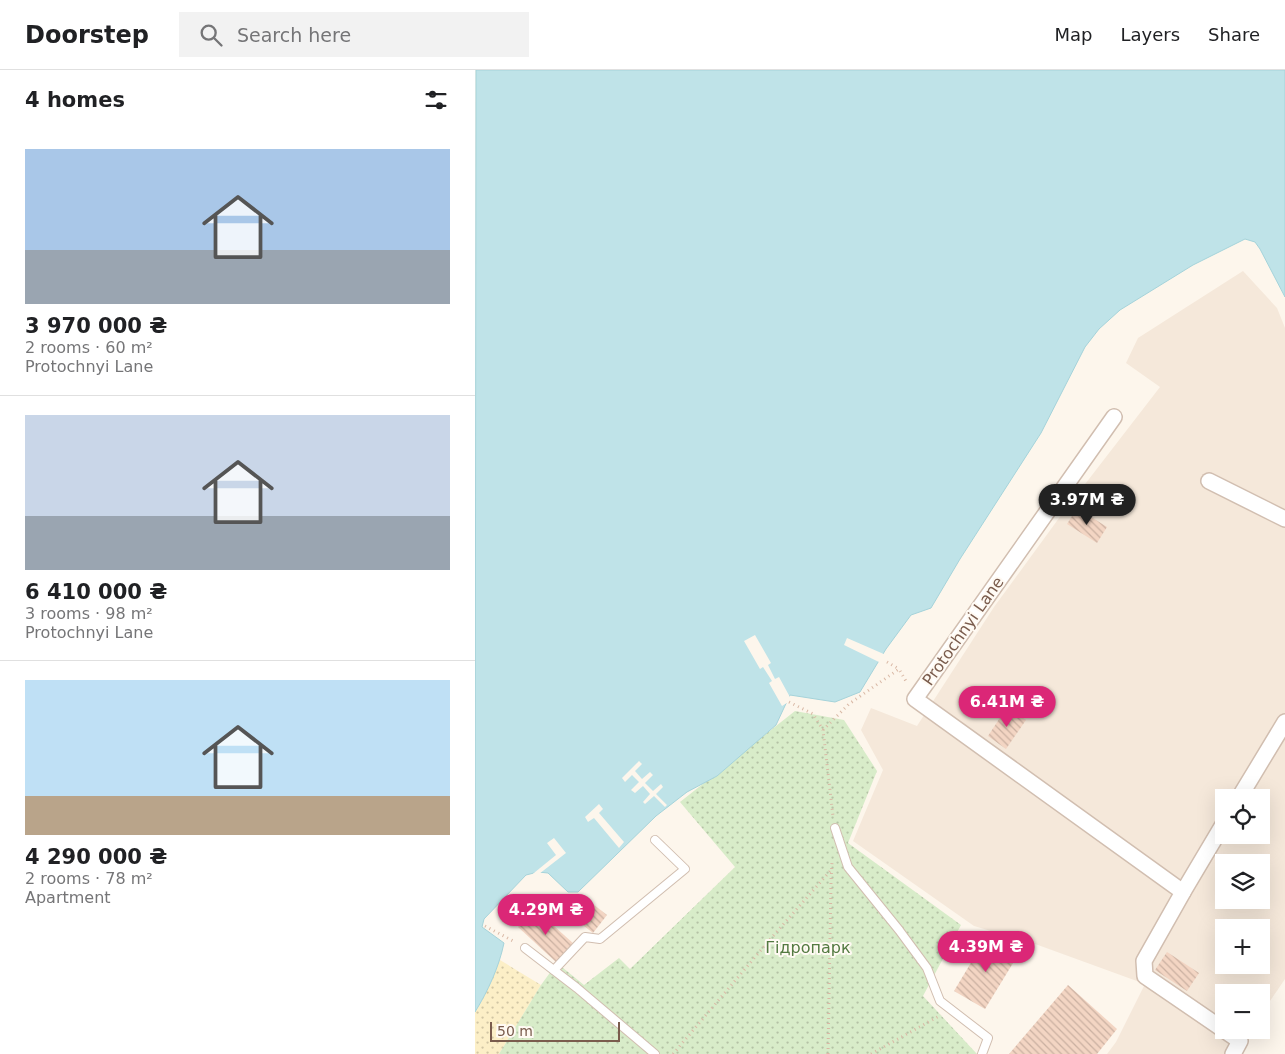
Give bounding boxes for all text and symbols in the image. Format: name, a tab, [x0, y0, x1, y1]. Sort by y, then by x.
search box	[179, 12, 529, 57]
text: Doorstep	[25, 21, 149, 49]
icon: search	[197, 21, 225, 49]
text: Search here	[237, 24, 351, 46]
text: Map	[1054, 24, 1092, 45]
text: Layers	[1120, 24, 1180, 45]
text: Share	[1208, 24, 1260, 45]
icon: filters	[422, 86, 450, 114]
text: 4 homes	[25, 88, 125, 112]
icon: home	[193, 182, 283, 272]
text: 3 970 000 ₴	[25, 314, 167, 338]
text: 2 rooms · 60 m²	[25, 338, 153, 357]
text: Protochnyi Lane	[25, 357, 153, 376]
icon: home	[193, 447, 283, 537]
pin: 3.97M ₴	[1041, 484, 1133, 526]
text: 3.97M ₴	[1050, 490, 1124, 509]
street label: Protochnyi Lane	[918, 573, 1008, 689]
text: 6 410 000 ₴	[25, 580, 167, 604]
text: 3 rooms · 98 m²	[25, 604, 153, 623]
text: Protochnyi Lane	[25, 623, 153, 642]
pin: 6.41M ₴	[961, 686, 1053, 728]
text: 6.41M ₴	[970, 692, 1044, 711]
icon: home	[193, 712, 283, 802]
map controls	[1215, 789, 1270, 1039]
button: locate	[1215, 789, 1270, 844]
text: 4 290 000 ₴	[25, 845, 167, 869]
button: layers	[1215, 854, 1270, 909]
text: 2 rooms · 78 m²	[25, 869, 153, 888]
text: Apartment	[25, 888, 111, 907]
pin: 4.29M ₴	[500, 894, 592, 936]
text: 4.29M ₴	[509, 900, 583, 919]
button: +	[1215, 919, 1270, 974]
pin: 4.39M ₴	[940, 930, 1032, 973]
text: 4.39M ₴	[949, 937, 1023, 956]
park label: Гідропарк	[765, 938, 851, 957]
button: −	[1215, 984, 1270, 1039]
scale bar	[490, 1019, 620, 1042]
text: 50 m	[497, 1023, 533, 1039]

